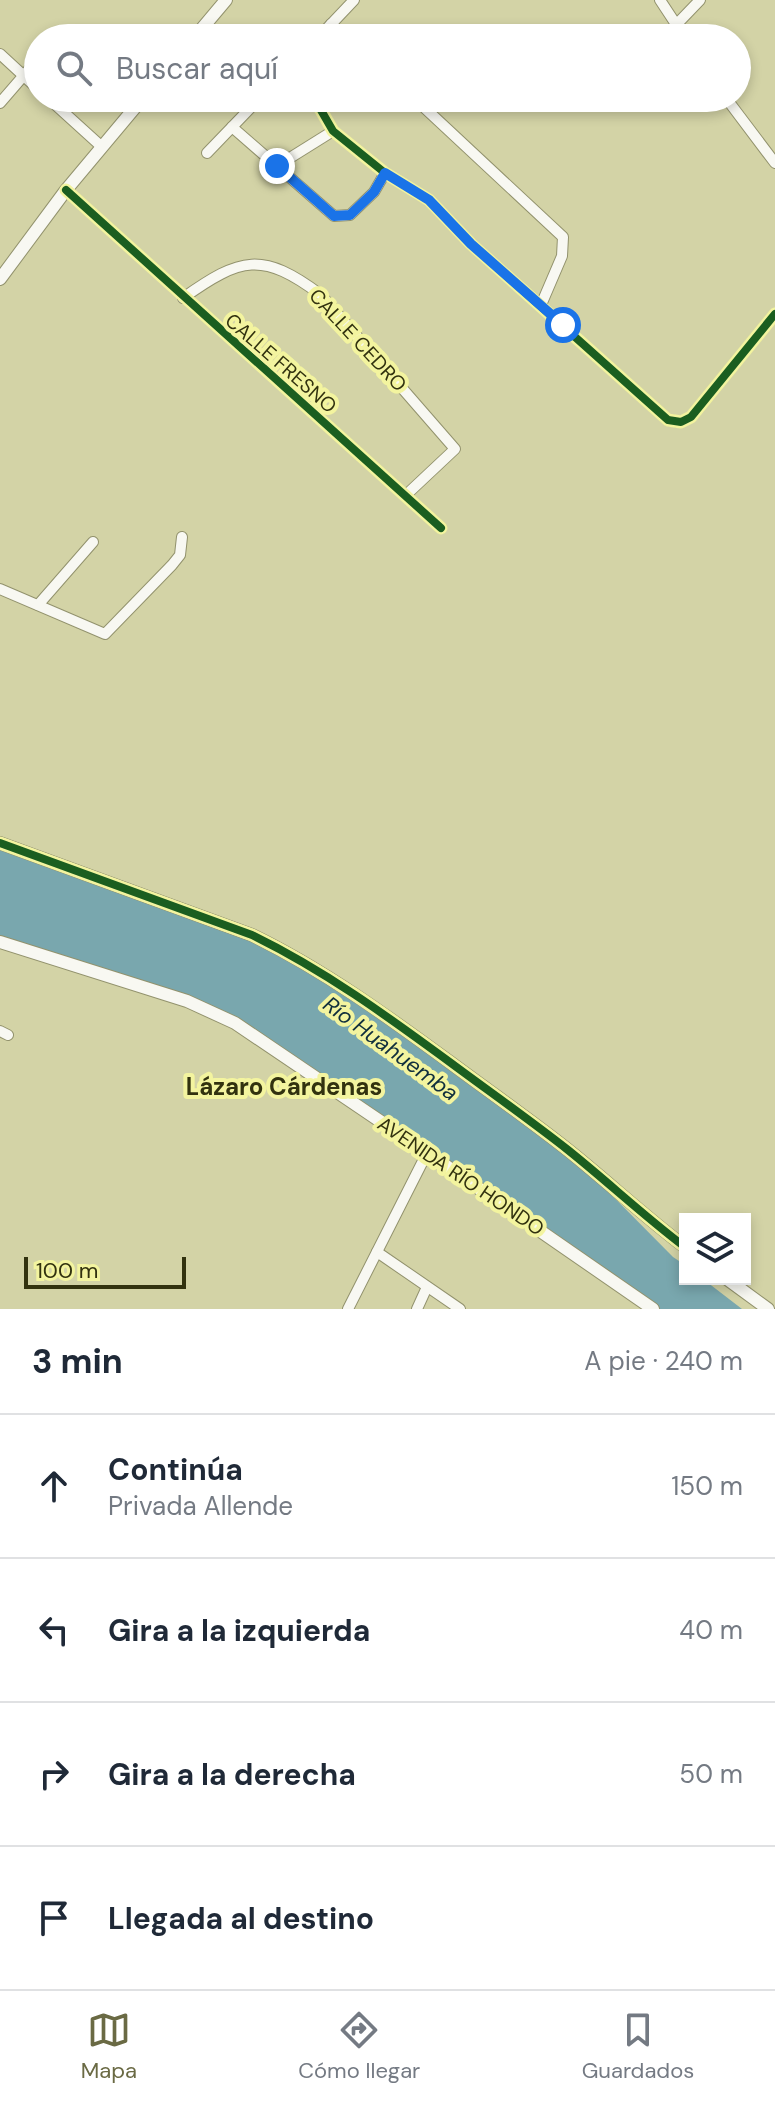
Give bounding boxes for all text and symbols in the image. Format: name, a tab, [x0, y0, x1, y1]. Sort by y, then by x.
search box	[24, 24, 751, 112]
icon: search	[52, 46, 96, 90]
text: Buscar aquí	[116, 49, 278, 88]
route end	[259, 148, 295, 184]
street label: CALLE CEDRO	[304, 283, 412, 397]
street label: CALLE FRESNO	[220, 307, 342, 419]
route start	[545, 307, 581, 343]
water label: Río Huahuemba	[317, 990, 464, 1107]
district label: Lázaro Cárdenas	[186, 1071, 382, 1102]
street label: AVENIDA RÍO HONDO	[373, 1111, 549, 1241]
map controls	[679, 1213, 751, 1285]
button: layers	[679, 1213, 751, 1285]
scale bar	[24, 1253, 186, 1289]
text: 100 m	[36, 1256, 98, 1285]
text: 3 min	[32, 1339, 123, 1384]
text: A pie · 240 m	[584, 1344, 743, 1378]
text: Continúa	[108, 1450, 243, 1489]
icon: ahead	[32, 1464, 76, 1508]
text: 150 m	[671, 1469, 743, 1503]
text: Privada Allende	[108, 1489, 293, 1523]
icon: left	[32, 1608, 76, 1652]
text: Gira a la izquierda	[108, 1611, 370, 1650]
text: 40 m	[679, 1613, 743, 1647]
icon: right	[32, 1752, 76, 1796]
text: Gira a la derecha	[108, 1755, 356, 1794]
text: 50 m	[679, 1757, 743, 1791]
icon: arrive	[32, 1896, 76, 1940]
text: Llegada al destino	[108, 1899, 374, 1938]
tab: Mapa	[81, 2008, 137, 2085]
tab: Cómo llegar	[298, 2008, 420, 2085]
tab: Guardados	[582, 2008, 694, 2085]

